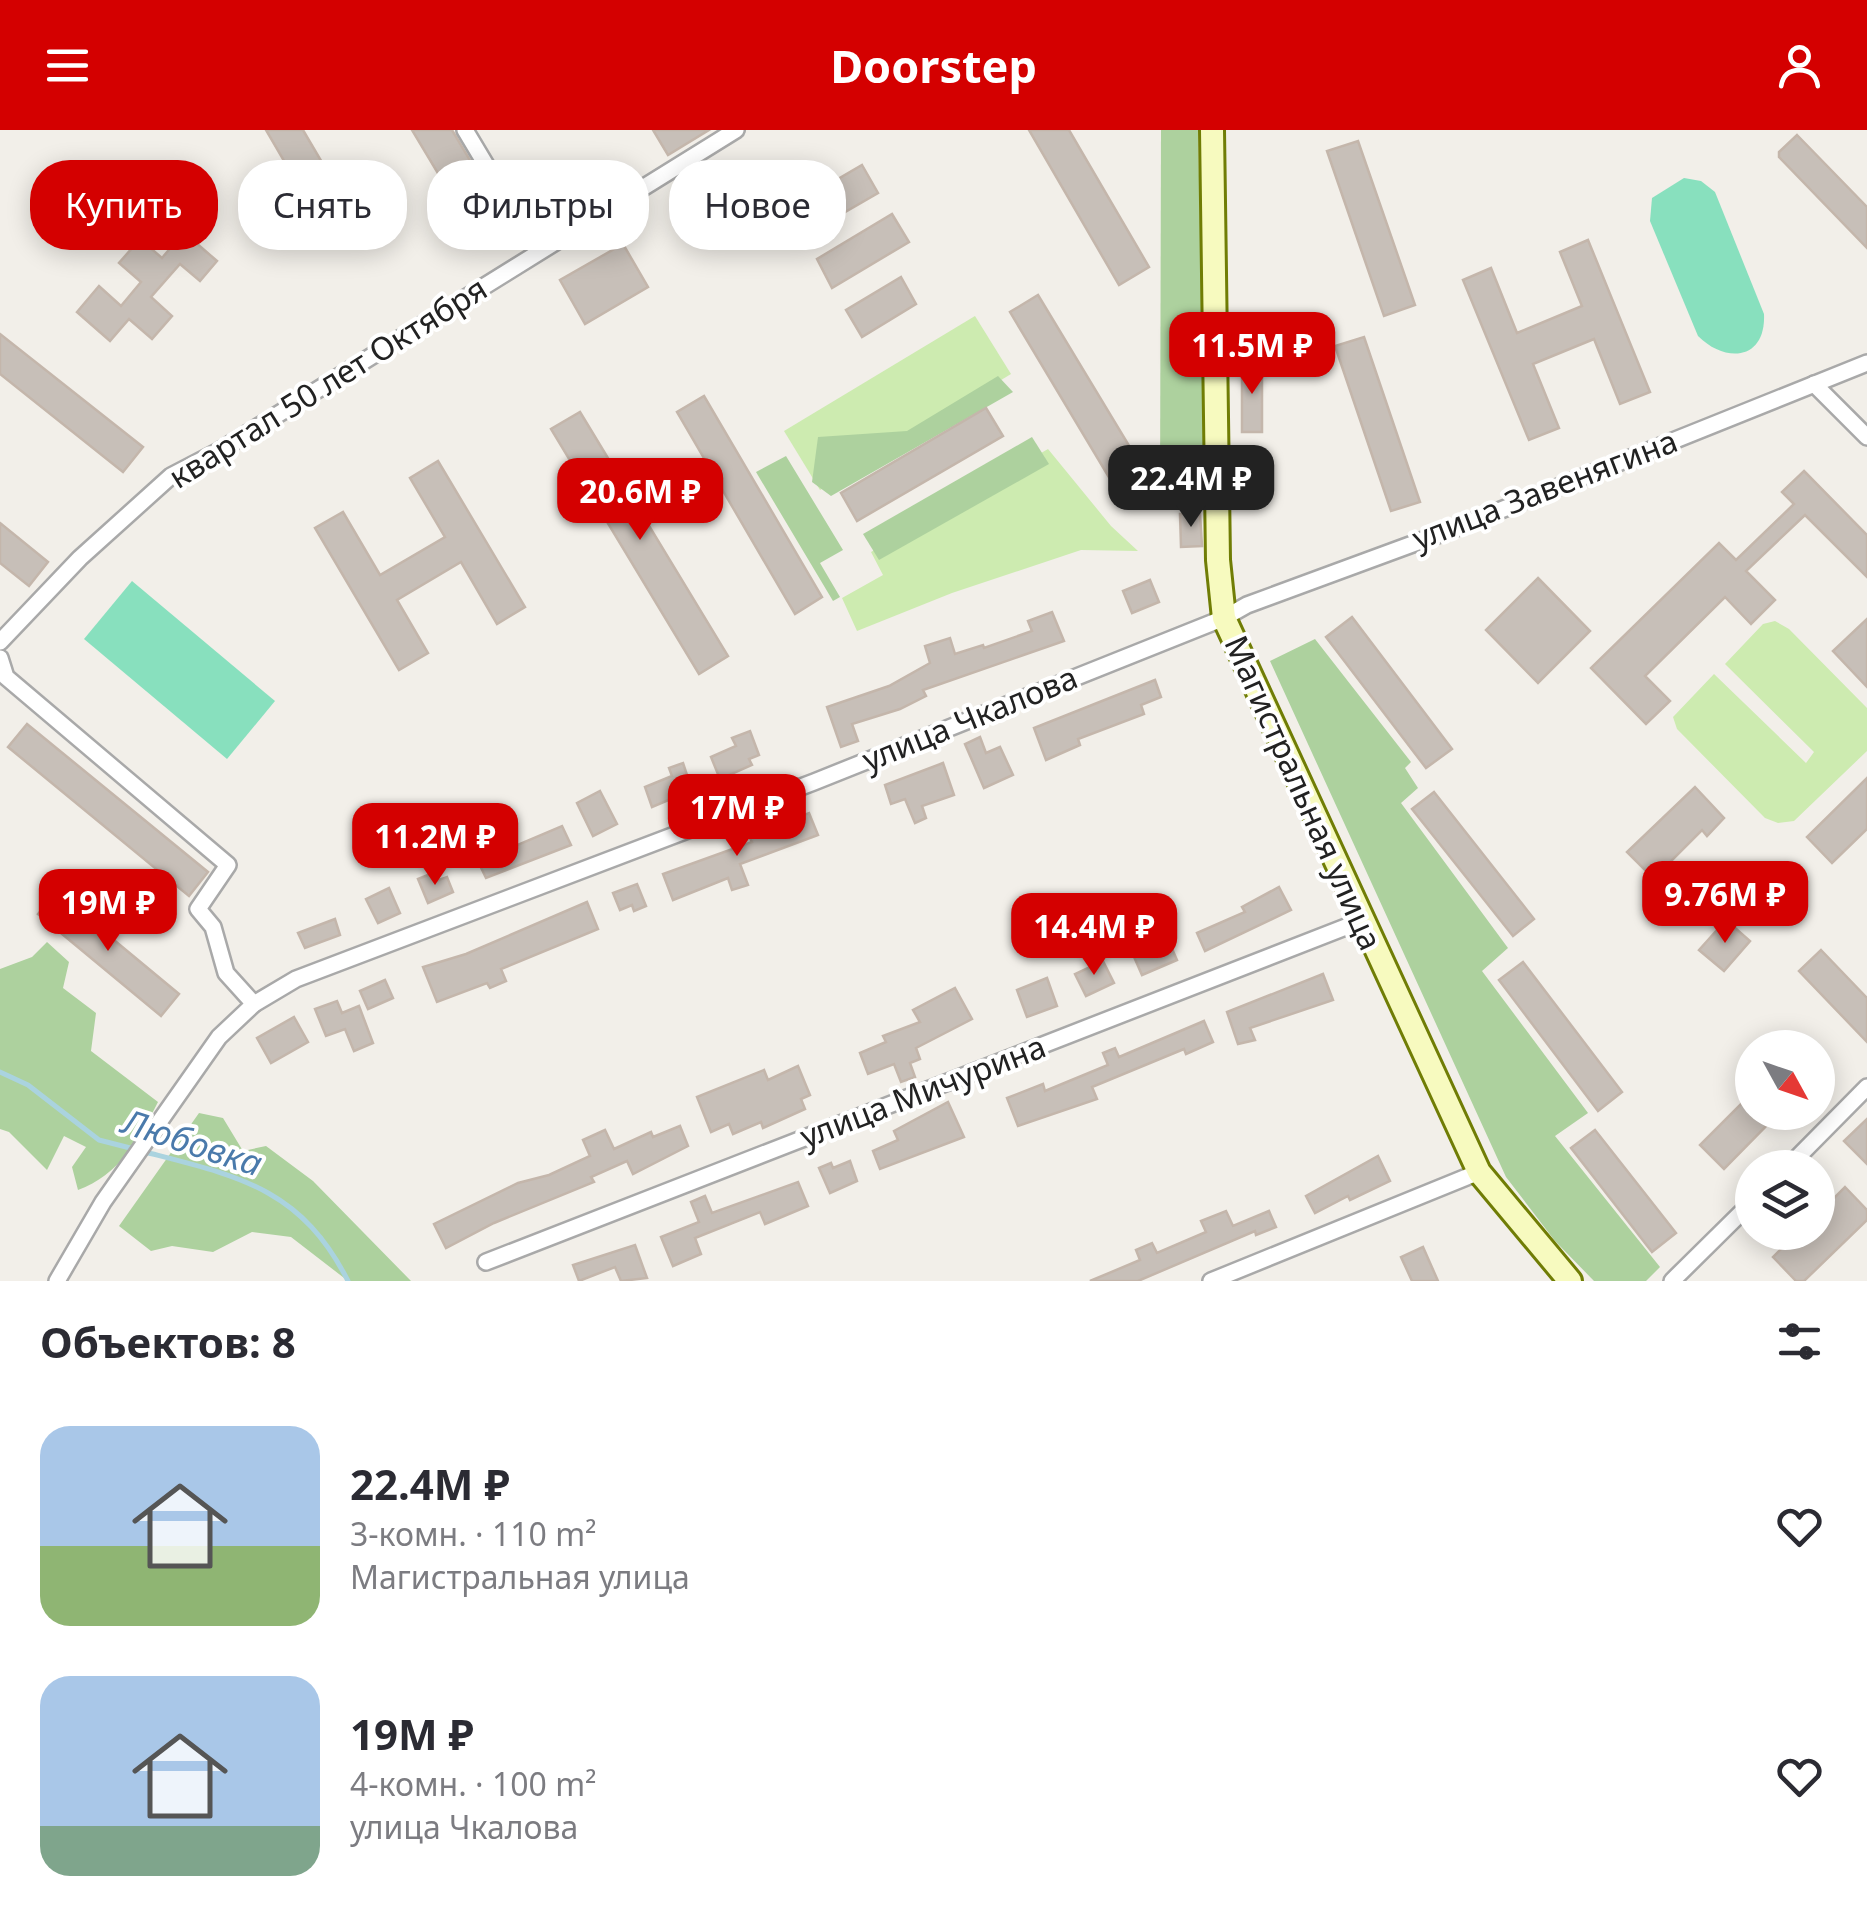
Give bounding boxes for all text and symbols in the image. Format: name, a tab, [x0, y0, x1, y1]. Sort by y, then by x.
text: Doorstep	[830, 35, 1037, 96]
icon: menu	[40, 38, 95, 93]
icon: person	[1772, 38, 1827, 93]
chip: Купить	[30, 160, 218, 250]
chip: Снять	[238, 160, 407, 250]
chip: Фильтры	[427, 160, 649, 250]
chip: Новое	[669, 160, 846, 250]
street label: квартал 50 лет Октября	[160, 266, 494, 497]
pin: 11.5M ₽	[1160, 312, 1344, 397]
text: 11.5M ₽	[1191, 323, 1313, 366]
street label: улица Завенягина	[1406, 418, 1683, 559]
pin: 22.4M ₽	[1099, 445, 1283, 530]
text: 22.4M ₽	[1130, 456, 1252, 499]
pin: 20.6M ₽	[548, 458, 732, 543]
text: 20.6M ₽	[579, 469, 701, 512]
street label: Магистральная улица	[1216, 628, 1393, 956]
street label: улица Чкалова	[856, 655, 1083, 780]
pin: 17M ₽	[667, 774, 807, 859]
text: 17M ₽	[690, 785, 784, 828]
pin: 11.2M ₽	[343, 803, 527, 888]
text: 11.2M ₽	[374, 814, 496, 857]
pin: 9.76M ₽	[1633, 861, 1817, 946]
pin: 19M ₽	[38, 869, 178, 954]
text: 9.76M ₽	[1664, 872, 1786, 915]
text: 19M ₽	[61, 880, 155, 923]
pin: 14.4M ₽	[1002, 893, 1186, 978]
text: 14.4M ₽	[1033, 904, 1155, 947]
street label: улица Мичурина	[793, 1024, 1051, 1157]
north arrow	[1735, 1030, 1835, 1130]
map controls	[1735, 1030, 1835, 1250]
water label: Любовка	[115, 1096, 268, 1186]
button: layers	[1735, 1150, 1835, 1250]
text: Объектов: 8	[40, 1313, 296, 1370]
icon: filters	[1772, 1314, 1827, 1369]
text: 22.4M ₽	[350, 1455, 510, 1512]
icon: home	[120, 1466, 240, 1586]
icon: heart	[1772, 1499, 1827, 1554]
text: 3-комн. · 110 m²	[350, 1512, 596, 1555]
text: Магистральная улица	[350, 1555, 690, 1598]
text: 19M ₽	[350, 1705, 474, 1762]
icon: home	[120, 1716, 240, 1836]
icon: heart	[1772, 1749, 1827, 1804]
text: 4-комн. · 100 m²	[350, 1762, 596, 1805]
text: улица Чкалова	[350, 1805, 578, 1848]

